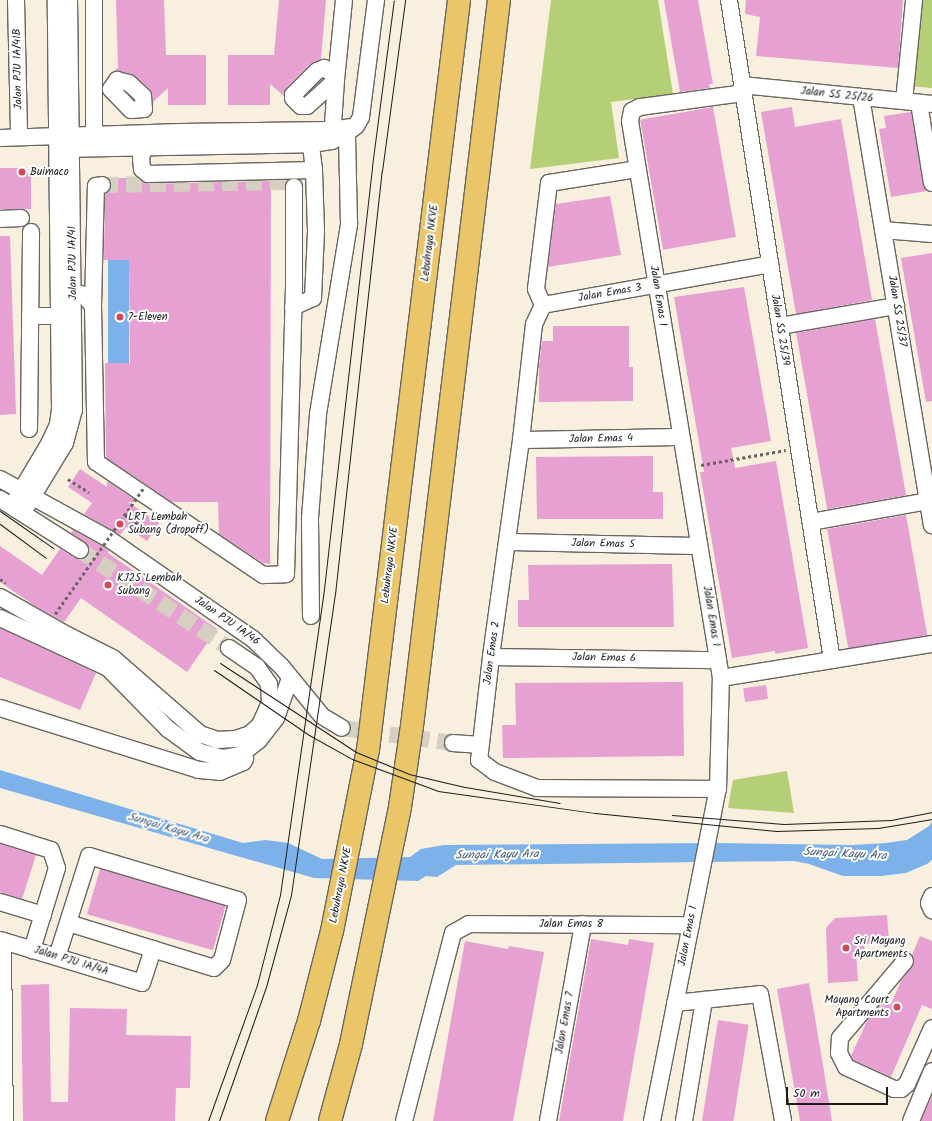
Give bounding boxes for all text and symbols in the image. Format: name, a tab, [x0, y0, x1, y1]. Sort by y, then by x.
street label: Jalan PJU 1A/41B	[11, 28, 25, 110]
street label: Jalan SS 25/26	[800, 85, 874, 105]
place label: Buimaco	[30, 165, 69, 179]
marker: Buimaco	[17, 167, 27, 177]
street label: Lebuhraya NKVE	[419, 204, 441, 282]
street label: Jalan PJU 1A/41	[66, 226, 80, 300]
street label: Jalan Emas 1	[647, 265, 669, 327]
street label: Jalan SS 25/37	[885, 274, 909, 348]
street label: Jalan Emas 3	[577, 281, 643, 305]
street label: Jalan SS 25/39	[768, 293, 792, 367]
place label: 7-Eleven	[128, 310, 168, 324]
marker: 7-Eleven	[115, 312, 125, 322]
street label: Jalan Emas 4	[569, 432, 633, 446]
place label: LRT Lembah Subang (dropoff)	[128, 511, 209, 537]
marker: LRT Lembah Subang (dropoff)	[115, 519, 125, 529]
street label: Lebuhraya NKVE	[379, 526, 401, 604]
street label: Jalan Emas 5	[571, 537, 635, 551]
place label: KJ25 Lembah Subang	[117, 572, 182, 598]
marker: KJ25 Lembah Subang	[102, 579, 114, 591]
street label: Jalan Emas 1	[700, 585, 722, 647]
street label: Jalan PJU 1A/46	[192, 594, 262, 648]
street label: Jalan Emas 2	[481, 620, 503, 686]
street label: Jalan Emas 6	[572, 651, 636, 665]
water label: Sungai Kayu Ara	[126, 810, 210, 846]
water label: Sungai Kayu Ara	[803, 845, 887, 863]
street label: Lebuhraya NKVE	[327, 846, 355, 924]
water label: Sungai Kayu Ara	[455, 847, 539, 863]
street label: Jalan Emas 1	[676, 905, 700, 967]
street label: Jalan Emas 8	[539, 917, 603, 931]
place label: Sri Mayang Apartments	[854, 935, 908, 961]
street label: Jalan PJU 1A/4A	[32, 943, 110, 979]
marker: Sri Mayang Apartments	[841, 943, 851, 953]
street label: Jalan Emas 7	[553, 991, 577, 1055]
place label: Mayang Court Apartments	[825, 994, 889, 1020]
marker: Mayang Court Apartments	[892, 1002, 902, 1012]
scale bar	[788, 1079, 890, 1105]
text: 50 m	[793, 1084, 820, 1103]

